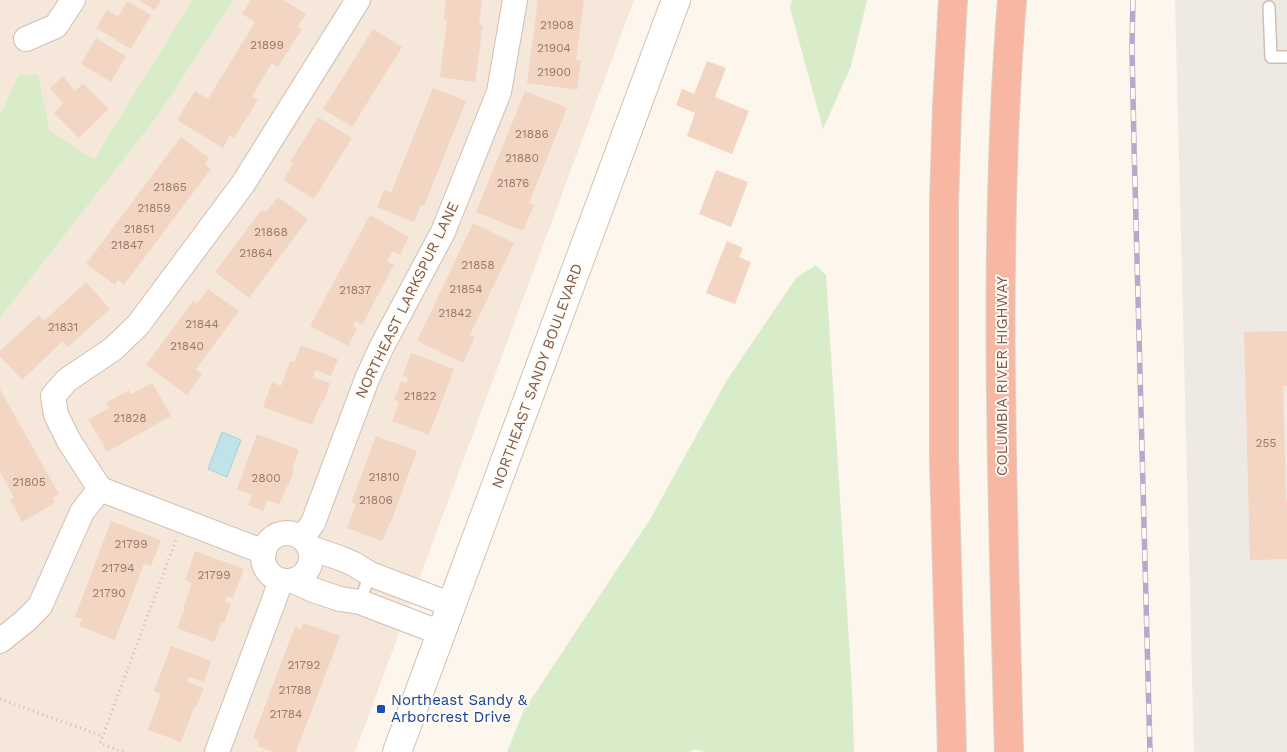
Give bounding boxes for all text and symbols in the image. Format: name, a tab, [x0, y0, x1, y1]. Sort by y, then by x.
house number: 21908	[540, 18, 574, 32]
house number: 21899	[250, 38, 284, 52]
house number: 21904	[537, 41, 571, 55]
house number: 21900	[537, 65, 571, 79]
house number: 21886	[515, 127, 549, 141]
house number: 21880	[505, 151, 539, 165]
house number: 21876	[497, 176, 529, 190]
house number: 21865	[153, 180, 187, 194]
street label: NORTHEAST LARKSPUR LANE	[351, 199, 463, 401]
house number: 21859	[137, 201, 171, 215]
house number: 21851	[124, 222, 154, 236]
house number: 21868	[254, 225, 288, 239]
house number: 21847	[111, 238, 144, 252]
house number: 21864	[239, 246, 273, 260]
house number: 21858	[461, 258, 495, 272]
street label: NORTHEAST SANDY BOULEVARD	[488, 261, 586, 491]
street label: COLUMBIA RIVER HIGHWAY	[993, 276, 1011, 476]
house number: 21854	[449, 282, 483, 296]
house number: 21837	[339, 283, 371, 297]
house number: 21842	[438, 306, 472, 320]
house number: 21844	[185, 317, 219, 331]
house number: 21831	[48, 320, 78, 334]
house number: 21840	[170, 339, 204, 353]
house number: 21822	[403, 389, 437, 403]
house number: 21828	[113, 411, 147, 425]
house number: 255	[1256, 436, 1276, 450]
house number: 21810	[368, 470, 400, 484]
house number: 2800	[251, 471, 281, 485]
house number: 21805	[12, 475, 46, 489]
house number: 21806	[359, 493, 393, 507]
house number: 21799	[114, 537, 148, 551]
house number: 21794	[101, 561, 135, 575]
house number: 21799	[197, 568, 231, 582]
house number: 21790	[92, 586, 126, 600]
house number: 21792	[288, 658, 320, 672]
house number: 21788	[279, 683, 311, 697]
place label: Northeast Sandy & Arborcrest Drive	[391, 691, 528, 726]
marker: Northeast Sandy & Arborcrest Drive	[375, 703, 387, 715]
house number: 21784	[270, 707, 302, 721]

